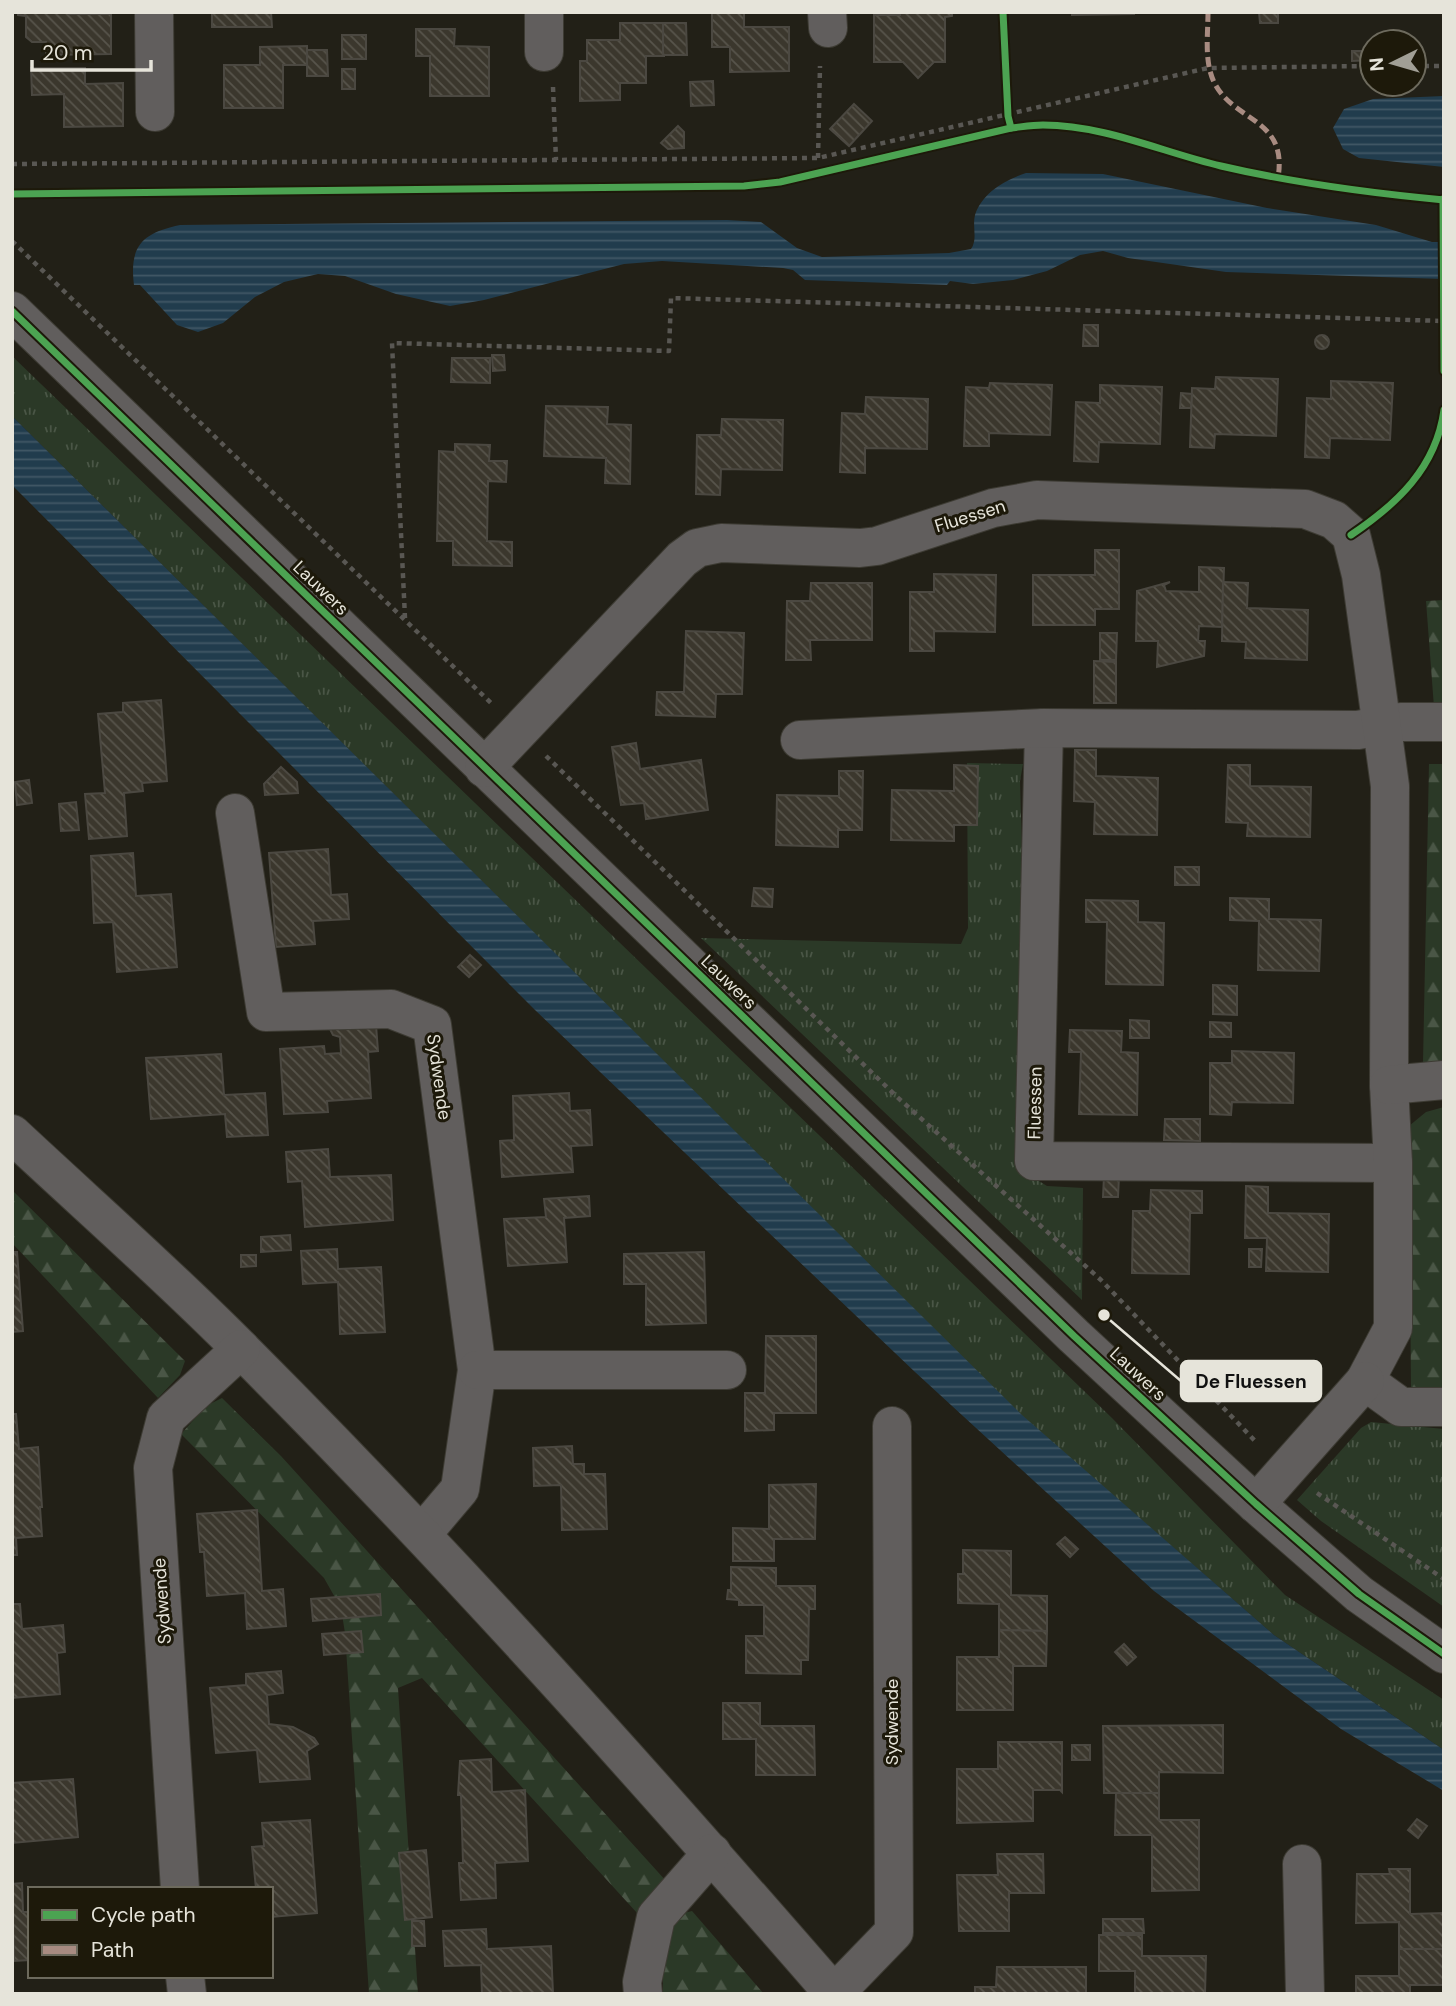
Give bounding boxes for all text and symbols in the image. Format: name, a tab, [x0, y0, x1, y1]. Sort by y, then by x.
scale bar	[32, 28, 150, 72]
north arrow	[1358, 28, 1428, 98]
text: 20 m	[42, 39, 93, 67]
text: N	[1364, 56, 1390, 72]
street label: Fluessen	[932, 494, 1008, 538]
street label: Lauwers	[288, 555, 354, 621]
street label: Lauwers	[696, 949, 762, 1015]
street label: Sydwende	[421, 1033, 457, 1121]
street label: Fluessen	[1022, 1066, 1048, 1140]
street label: Lauwers	[1105, 1342, 1171, 1406]
callout: De Fluessen	[1181, 1361, 1321, 1401]
text: De Fluessen	[1195, 1369, 1307, 1394]
street label: Sydwende	[147, 1557, 177, 1645]
street label: Sydwende	[880, 1679, 904, 1765]
legend	[28, 1887, 273, 1978]
text: Cycle path	[91, 1901, 196, 1929]
text: Path	[91, 1936, 134, 1964]

